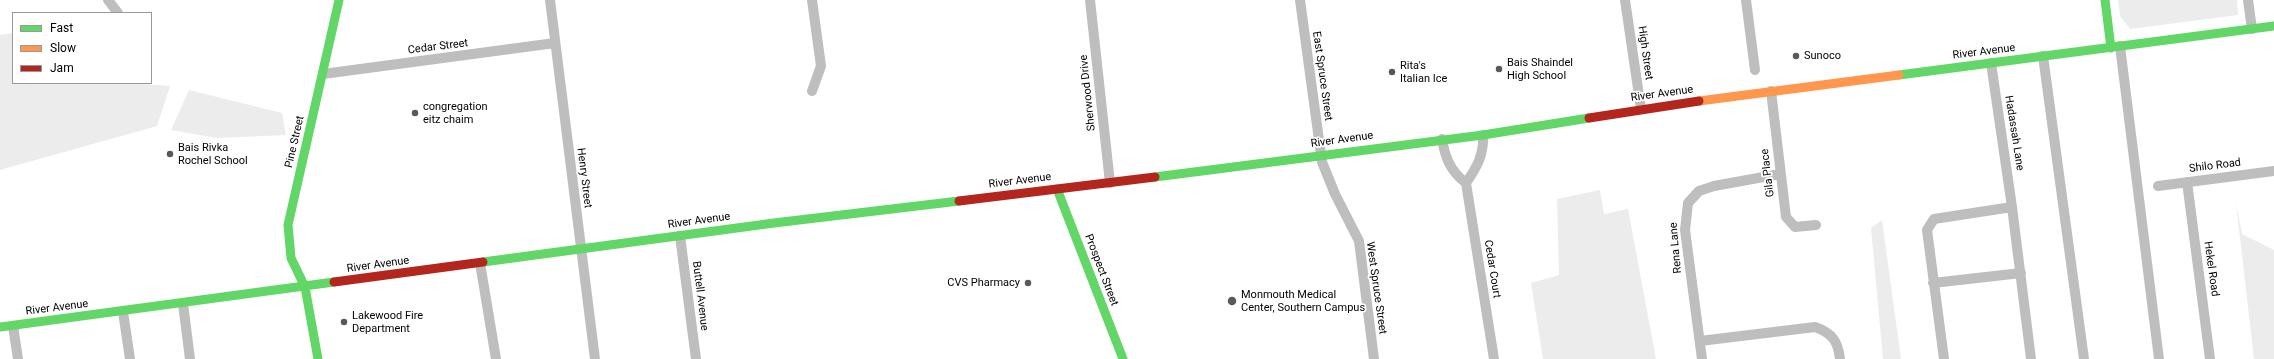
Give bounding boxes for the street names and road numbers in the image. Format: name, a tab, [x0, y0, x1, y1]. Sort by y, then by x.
street label: High Street	[1635, 25, 1655, 81]
street label: East Spruce Street	[1309, 30, 1335, 122]
street label: Cedar Street	[407, 37, 469, 57]
street label: River Avenue	[1952, 42, 2016, 62]
street label: Sherwood Drive	[1077, 54, 1099, 132]
street label: River Avenue	[1630, 83, 1694, 105]
street label: Hadassah Lane	[2002, 94, 2026, 172]
street label: Pine Street	[283, 115, 307, 169]
street label: River Avenue	[1310, 129, 1374, 151]
street label: Henry Street	[574, 147, 594, 209]
street label: Gila Place	[1758, 148, 1778, 198]
street label: Shilo Road	[2188, 156, 2242, 176]
street label: River Avenue	[988, 171, 1052, 191]
street label: River Avenue	[667, 210, 731, 232]
street label: Rena Lane	[1667, 222, 1685, 274]
street label: Prospect Street	[1081, 232, 1121, 308]
street label: Cedar Court	[1481, 239, 1503, 299]
street label: West Spruce Street	[1363, 241, 1389, 335]
street label: Hekel Road	[2201, 241, 2221, 297]
street label: River Avenue	[346, 254, 410, 276]
street label: Buttell Avenue	[689, 260, 711, 332]
street label: River Avenue	[25, 298, 89, 318]

